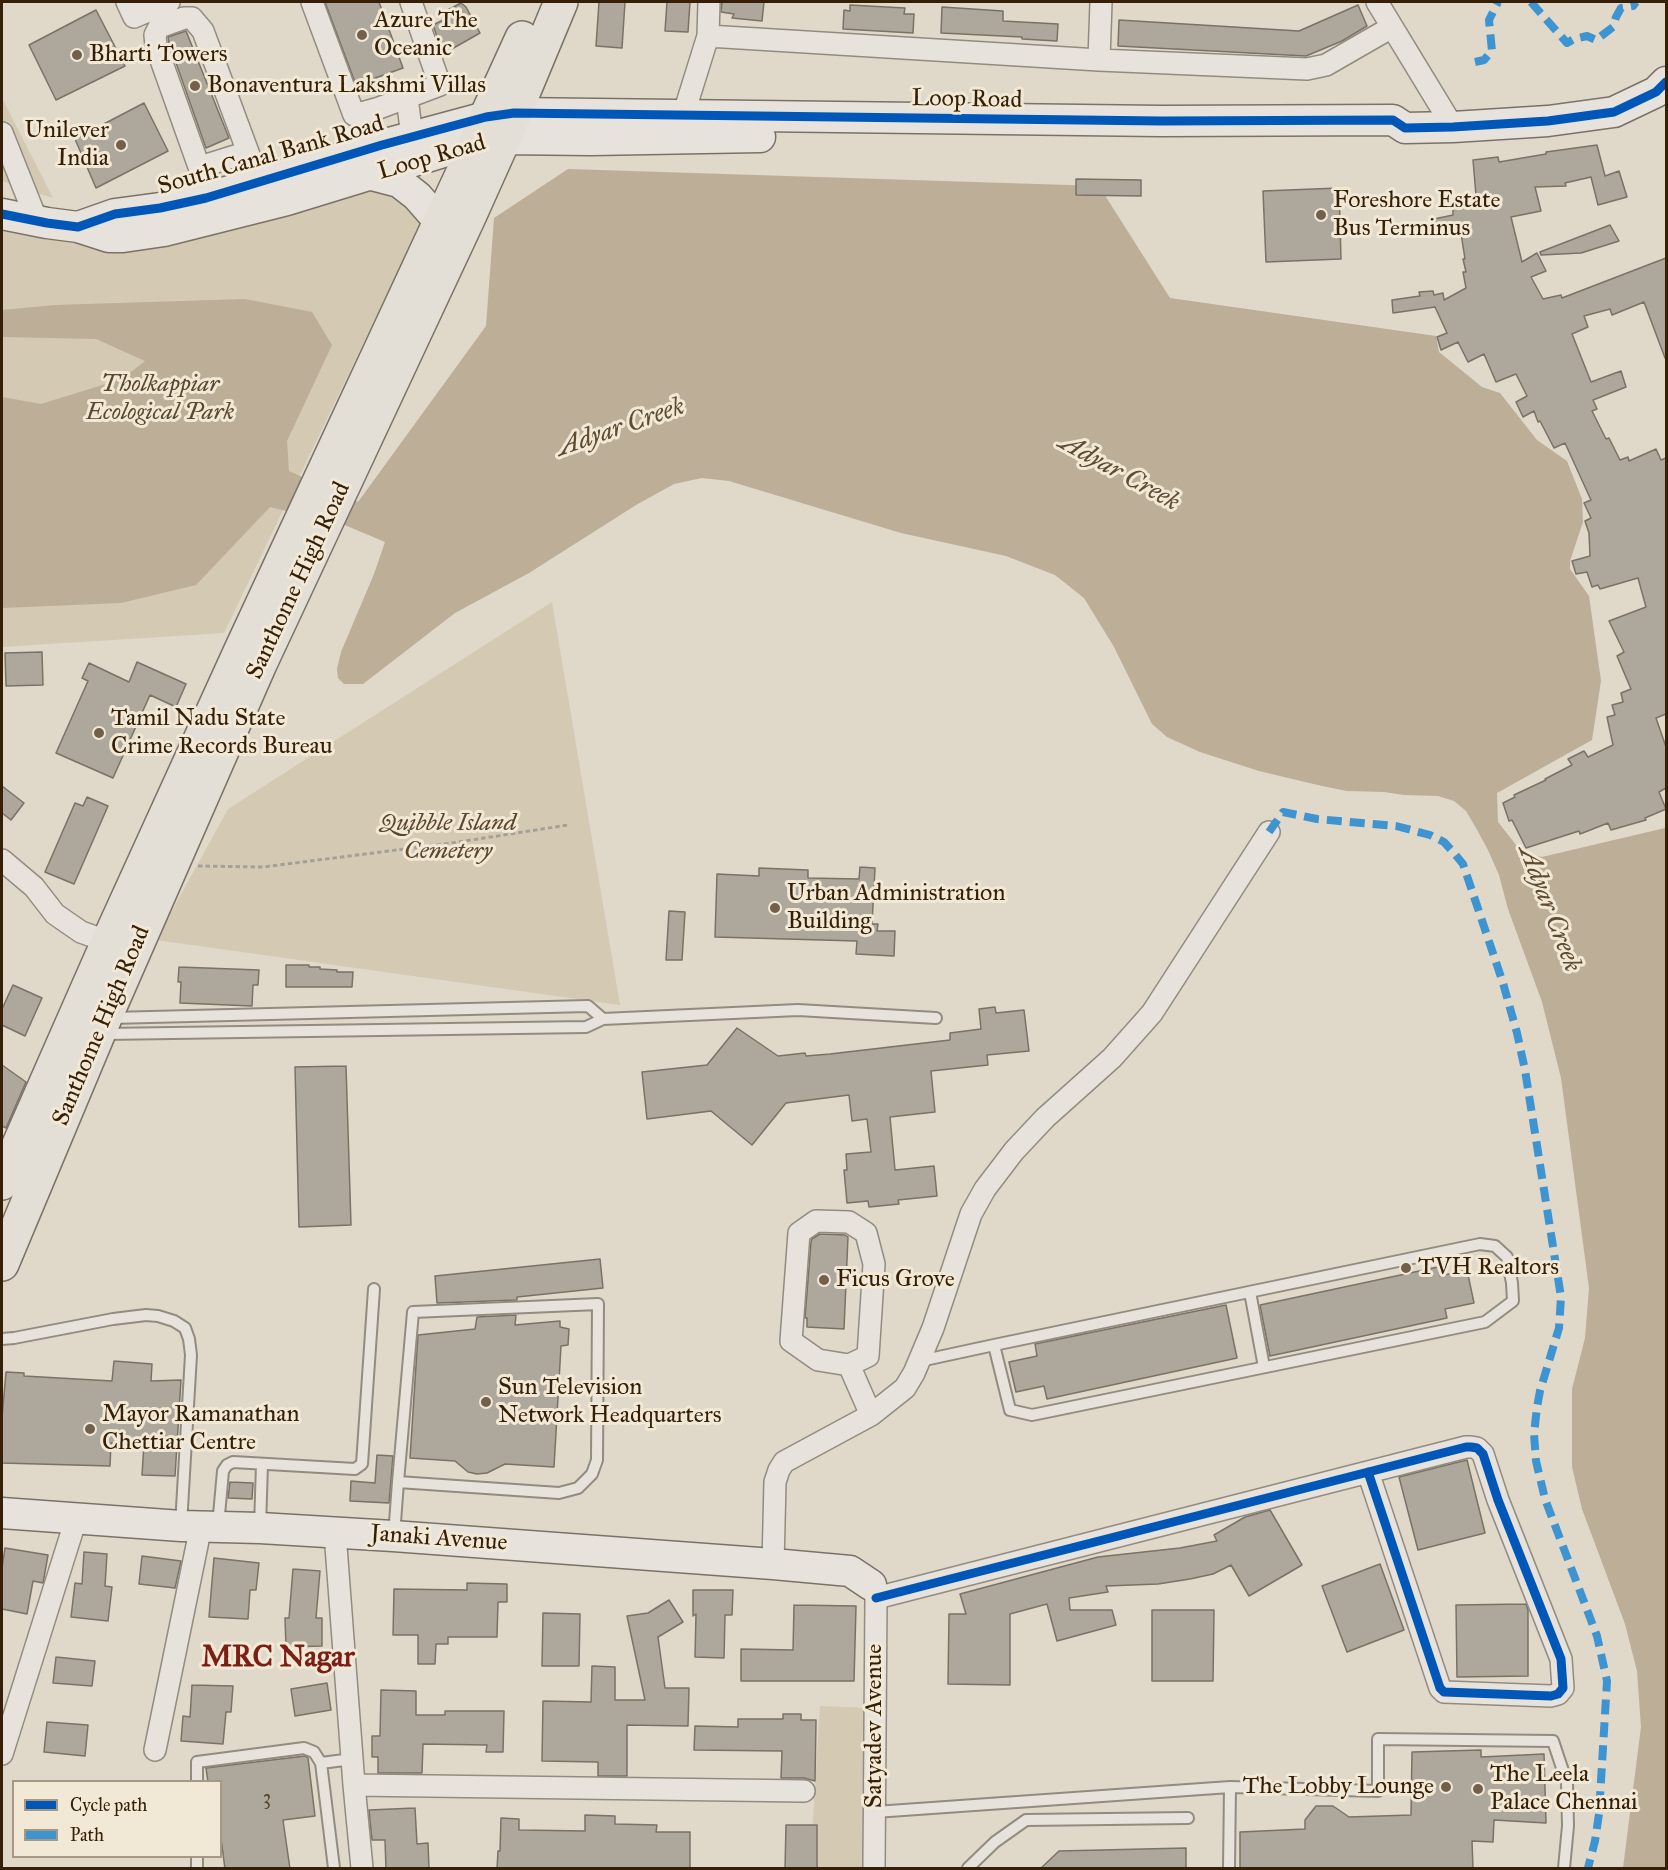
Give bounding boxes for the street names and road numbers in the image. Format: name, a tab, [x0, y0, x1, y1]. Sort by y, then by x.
street label: Loop Road	[911, 85, 1023, 115]
street label: South Canal Bank Road	[155, 110, 387, 202]
street label: Loop Road	[375, 129, 489, 187]
street label: Santhome High Road	[241, 478, 357, 684]
street label: Santhome High Road	[47, 922, 157, 1130]
street label: Janaki Avenue	[369, 1520, 509, 1558]
street label: Satyadev Avenue	[861, 1644, 889, 1808]

